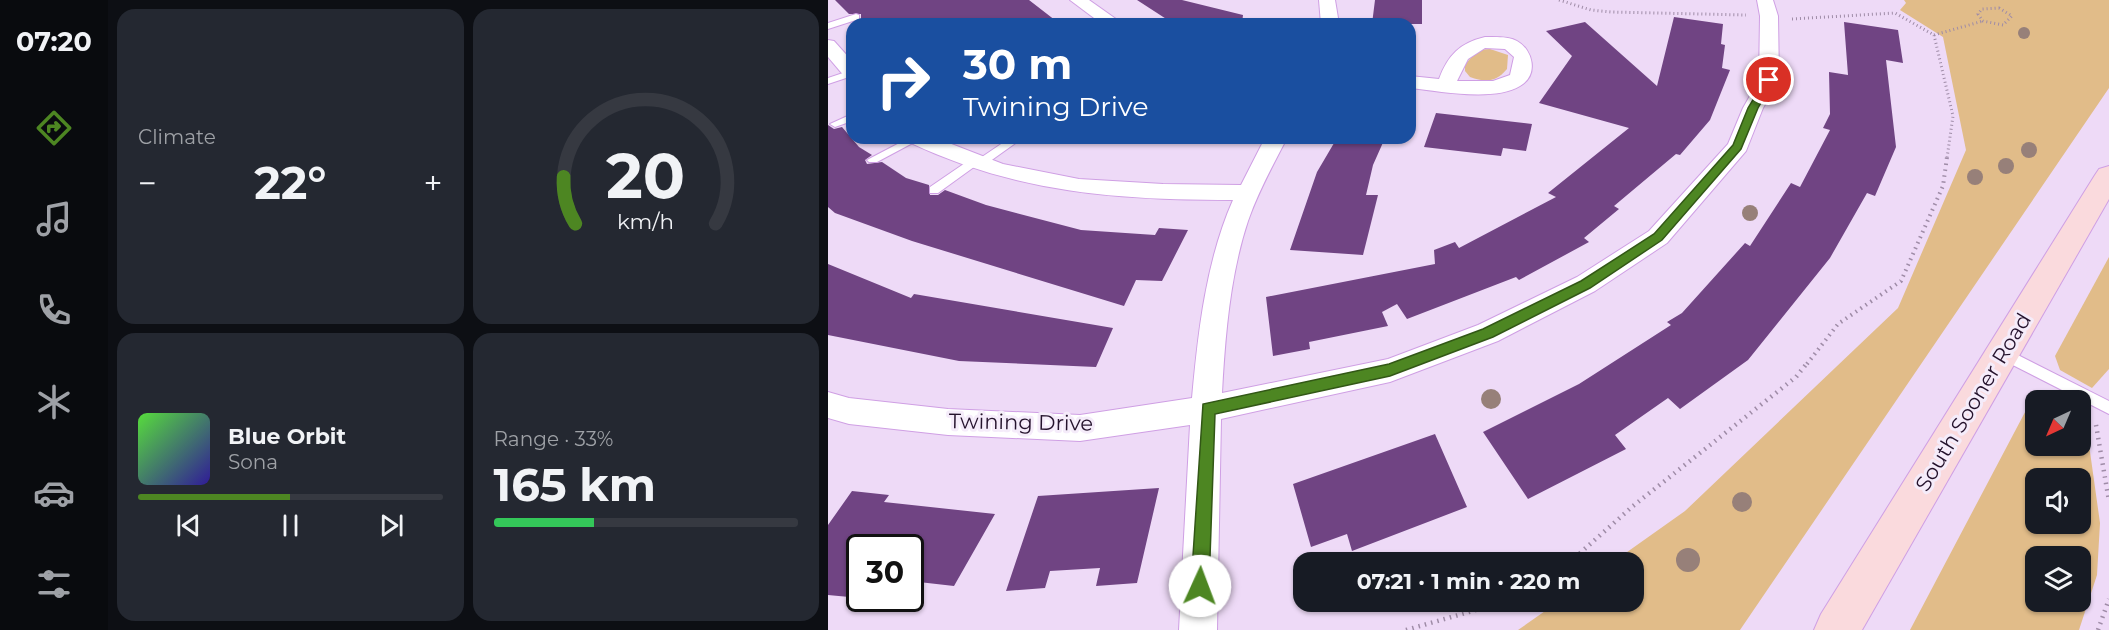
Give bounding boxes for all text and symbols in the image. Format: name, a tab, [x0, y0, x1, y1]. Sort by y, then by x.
text: 07:20	[16, 25, 92, 58]
text: 30 m	[963, 38, 1072, 90]
icon: right	[864, 42, 942, 120]
pin	[1743, 54, 1794, 105]
icon: arrive	[1752, 63, 1785, 96]
text: Twining Drive	[963, 90, 1149, 123]
icon: directions	[33, 107, 75, 149]
text: Climate	[138, 125, 216, 149]
text: 20	[606, 138, 685, 214]
text: 22°	[254, 155, 326, 210]
text: −	[138, 163, 157, 203]
text: +	[424, 163, 442, 203]
icon: music	[33, 198, 75, 240]
text: km/h	[617, 208, 674, 234]
icon: phone	[33, 289, 75, 331]
street label: South Sooner Road	[1910, 308, 2036, 496]
icon: climate	[33, 381, 75, 423]
north arrow	[2025, 390, 2091, 456]
map controls	[2025, 390, 2091, 612]
street label: Twining Drive	[949, 408, 1093, 436]
text: Blue Orbit	[228, 423, 346, 450]
text: Range · 33%	[494, 427, 613, 451]
text: Sona	[228, 450, 278, 474]
text: 165 km	[494, 457, 656, 512]
button: sound	[2025, 468, 2091, 534]
icon: car	[33, 472, 75, 514]
icon: previous	[172, 509, 205, 542]
icon: pause	[274, 509, 307, 542]
icon: next	[375, 509, 408, 542]
speed limit sign: 30	[846, 534, 924, 612]
button: layers	[2025, 546, 2091, 612]
position arrow	[1168, 554, 1232, 618]
icon: filters	[33, 563, 75, 605]
text: 07:21 · 1 min · 220 m	[1357, 568, 1580, 595]

